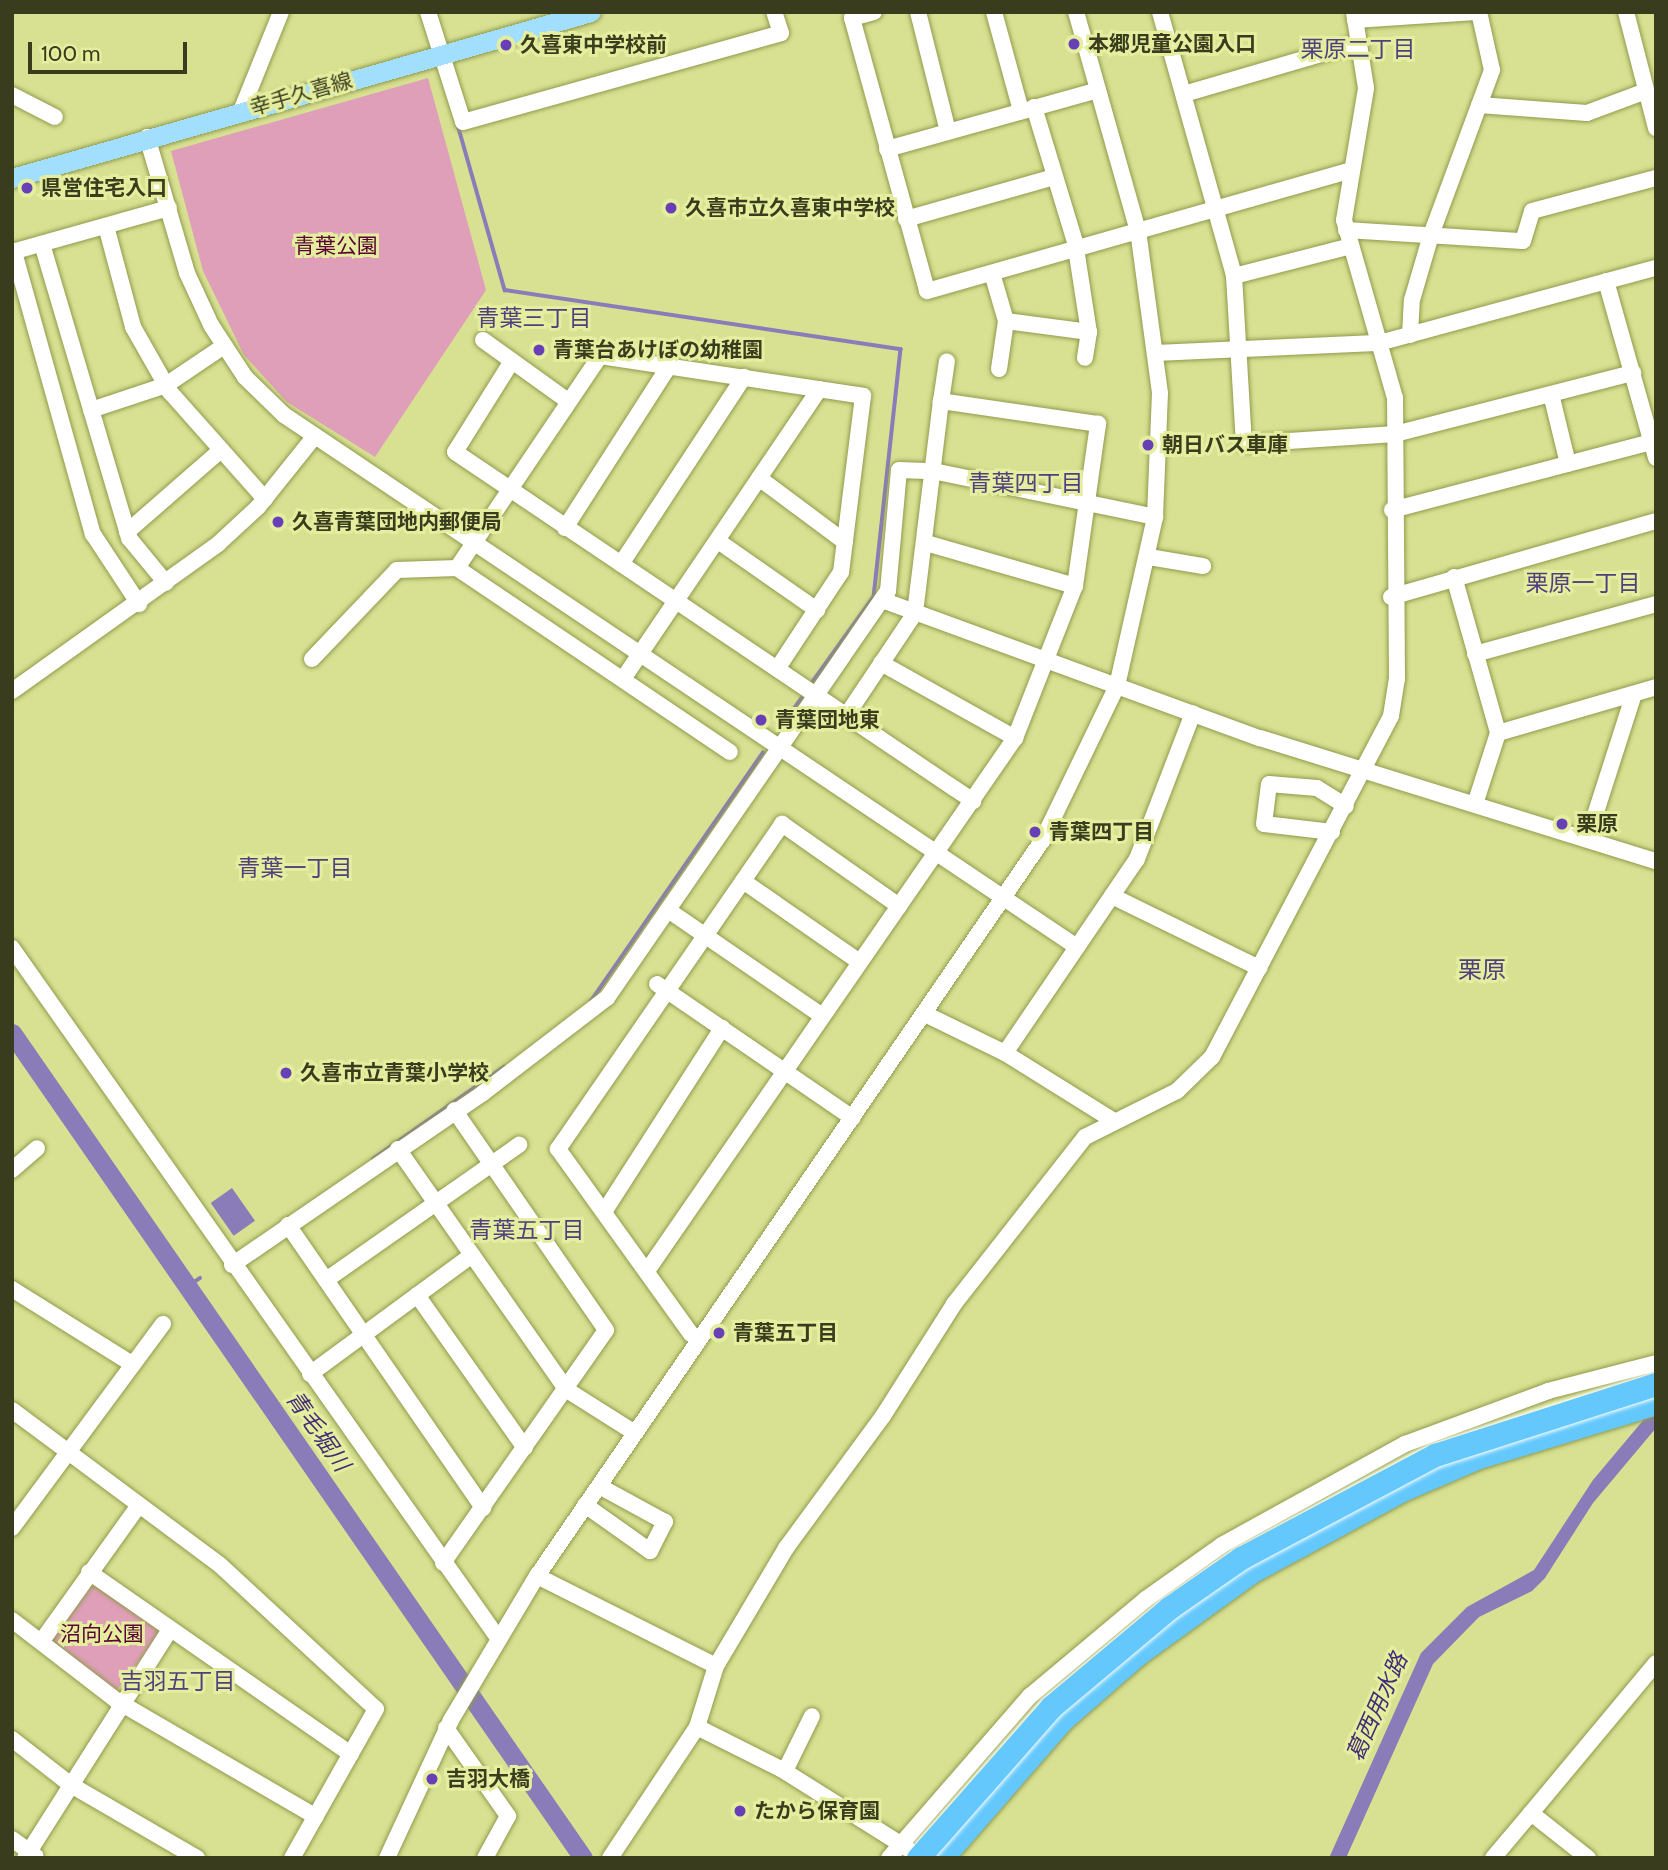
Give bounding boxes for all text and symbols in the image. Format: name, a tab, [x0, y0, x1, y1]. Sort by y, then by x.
scale bar	[32, 28, 191, 72]
place label: 本郷児童公園入口	[1088, 31, 1256, 57]
place label: 久喜東中学校前	[520, 32, 667, 58]
district label: 栗原二丁目	[1301, 35, 1415, 63]
marker: 本郷児童公園入口	[1066, 36, 1082, 52]
marker: 久喜東中学校前	[498, 37, 514, 53]
text: 100 m	[41, 41, 100, 66]
street label: 幸手久喜線	[247, 67, 355, 121]
place label: 県営住宅入口	[41, 175, 167, 201]
marker: 県営住宅入口	[19, 180, 35, 196]
place label: 久喜市立久喜東中学校	[685, 195, 895, 221]
marker: 久喜市立久喜東中学校	[663, 200, 679, 216]
park label: 青葉公園	[294, 233, 378, 259]
district label: 青葉三丁目	[477, 304, 591, 332]
place label: 青葉台あけぼの幼稚園	[553, 337, 763, 363]
marker: 青葉台あけぼの幼稚園	[531, 342, 547, 358]
place label: 朝日バス車庫	[1162, 432, 1288, 458]
marker: 朝日バス車庫	[1140, 437, 1156, 453]
district label: 青葉四丁目	[969, 469, 1083, 497]
place label: 久喜青葉団地内郵便局	[292, 509, 502, 535]
marker: 久喜青葉団地内郵便局	[270, 514, 286, 530]
district label: 栗原一丁目	[1526, 569, 1640, 597]
place label: 青葉団地東	[775, 707, 880, 733]
marker: 青葉団地東	[753, 712, 769, 728]
place label: 栗原	[1576, 811, 1618, 837]
marker: 栗原	[1554, 816, 1570, 832]
place label: 青葉四丁目	[1049, 819, 1154, 845]
marker: 青葉四丁目	[1027, 824, 1043, 840]
district label: 青葉一丁目	[238, 854, 352, 882]
district label: 栗原	[1458, 956, 1506, 984]
place label: 久喜市立青葉小学校	[300, 1060, 489, 1086]
marker: 久喜市立青葉小学校	[278, 1065, 294, 1081]
district label: 青葉五丁目	[470, 1216, 584, 1244]
place label: 青葉五丁目	[733, 1320, 838, 1346]
marker: 青葉五丁目	[711, 1325, 727, 1341]
water label: 青毛堀川	[280, 1385, 356, 1477]
park label: 沼向公園	[60, 1621, 144, 1647]
water label: 葛西用水路	[1341, 1649, 1413, 1765]
district label: 吉羽五丁目	[121, 1667, 235, 1695]
place label: 吉羽大橋	[446, 1766, 530, 1792]
marker: 吉羽大橋	[424, 1771, 440, 1787]
place label: たから保育園	[754, 1798, 880, 1824]
marker: たから保育園	[732, 1803, 748, 1819]

